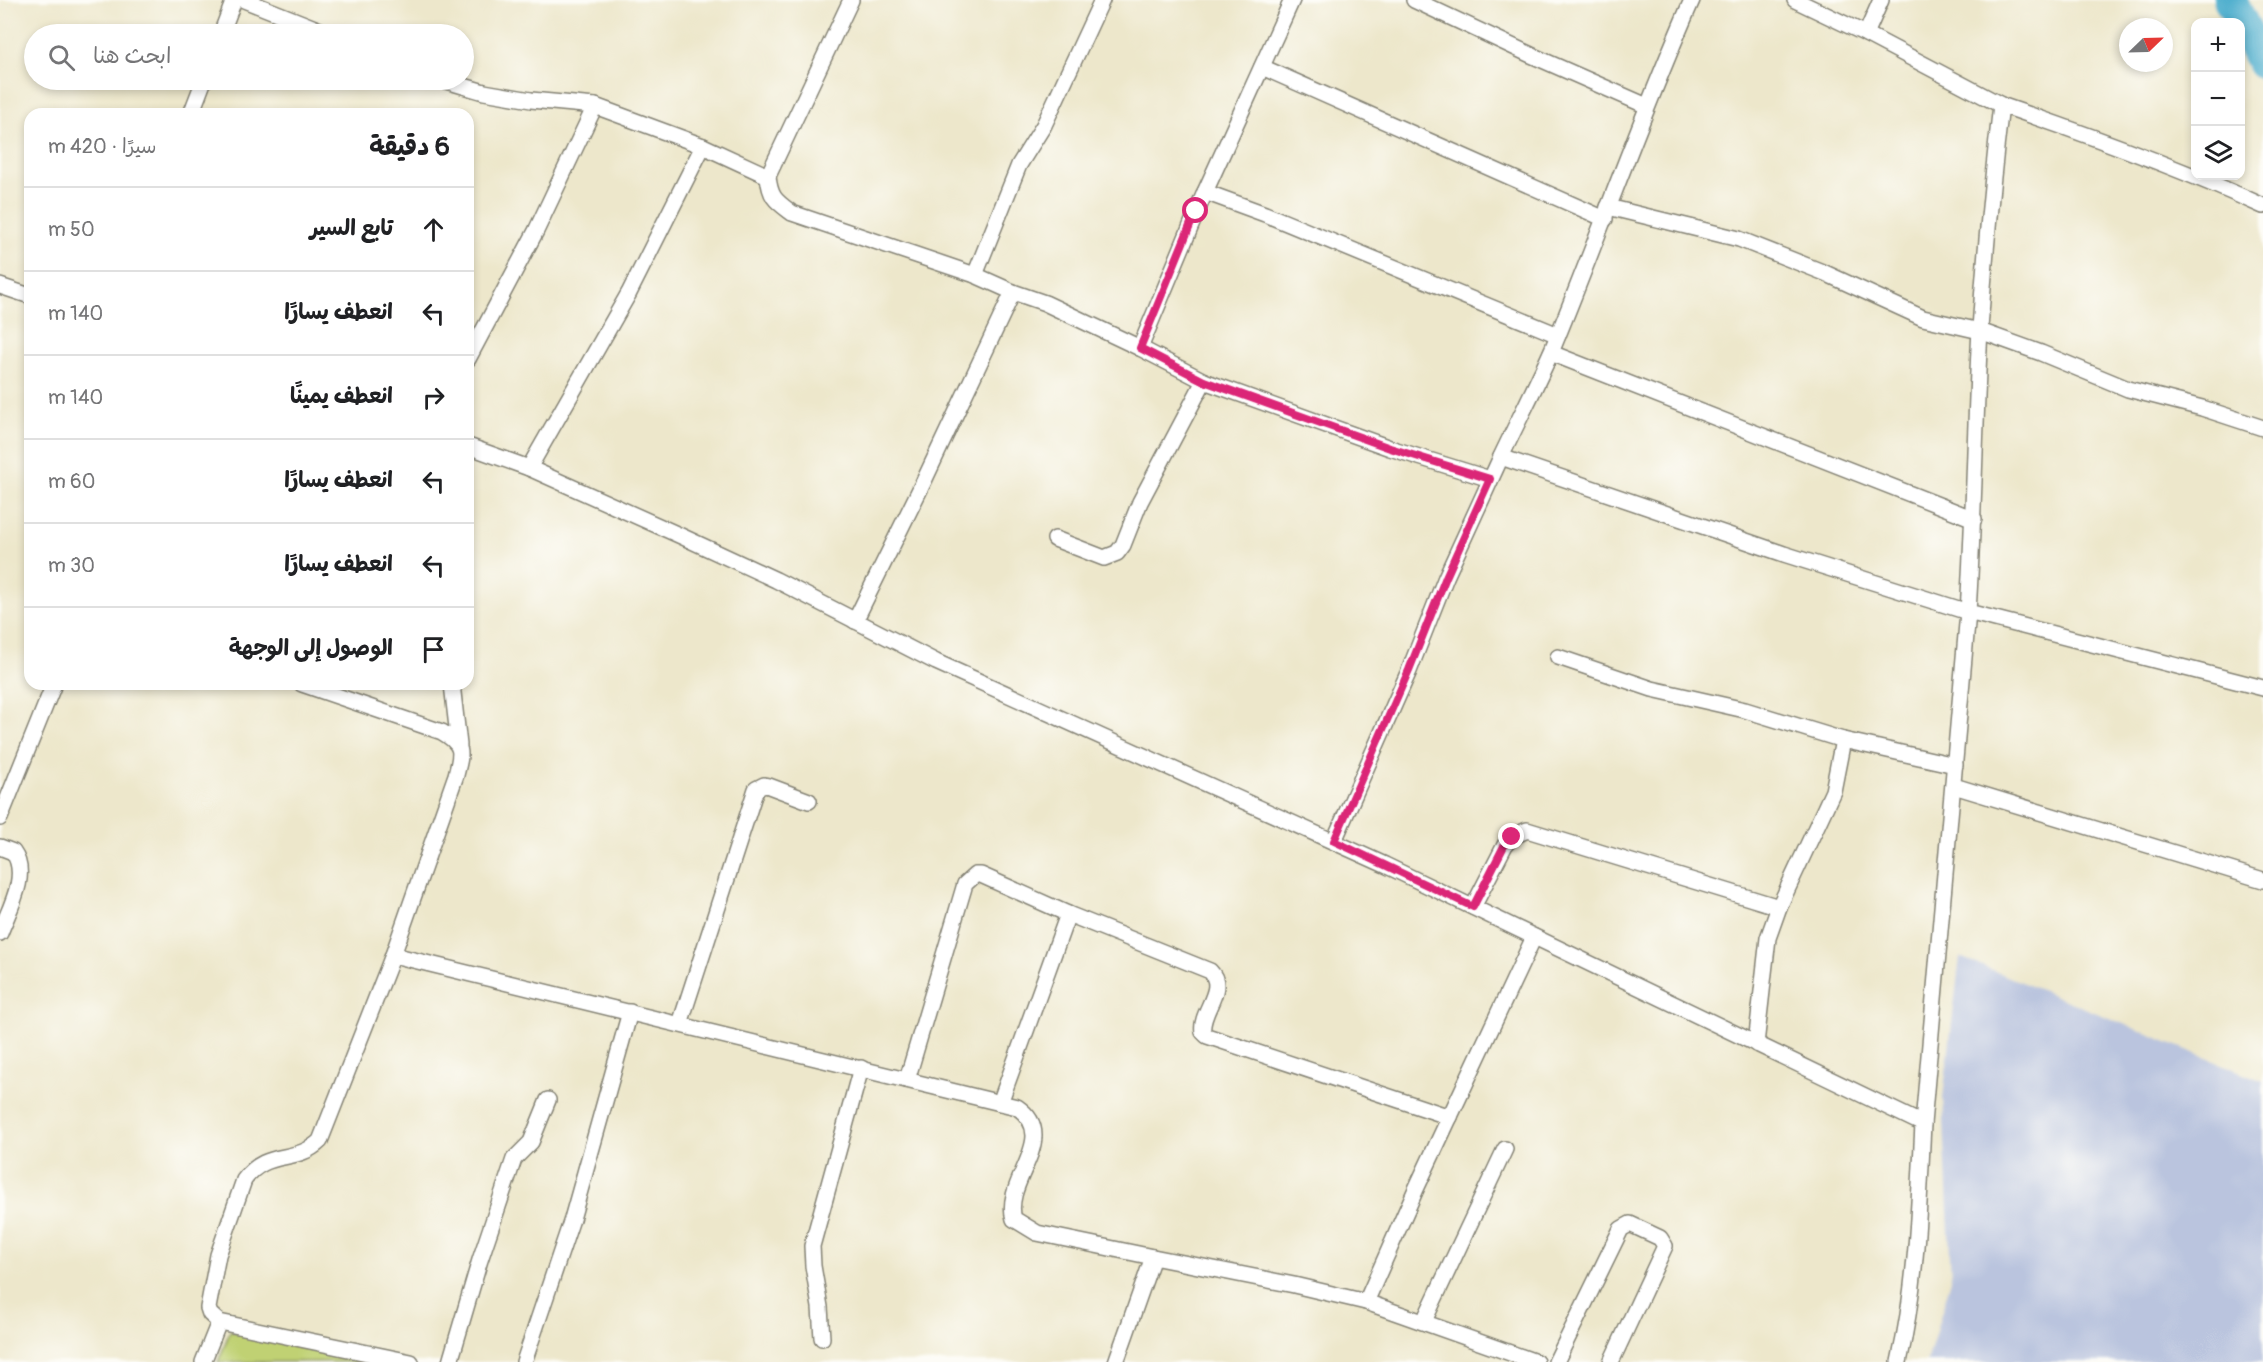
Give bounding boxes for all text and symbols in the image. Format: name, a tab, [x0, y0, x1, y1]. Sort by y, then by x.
north arrow	[2119, 18, 2173, 72]
map controls	[2191, 18, 2245, 180]
button: +	[2191, 18, 2245, 72]
search box	[24, 24, 474, 90]
icon: search	[45, 41, 78, 74]
text: ابحث هنا	[93, 42, 171, 70]
button: −	[2191, 72, 2245, 126]
button: layers	[2191, 126, 2245, 180]
text: 6 دقيقة	[369, 131, 450, 163]
text: سيرًا · 420 m	[48, 134, 157, 159]
route start	[1182, 197, 1208, 223]
icon: ahead	[417, 213, 450, 246]
text: تابع السير	[310, 214, 393, 242]
text: 50 m	[48, 217, 95, 242]
icon: left	[417, 297, 450, 330]
text: انعطف يسارًا	[284, 298, 393, 326]
text: 140 m	[48, 301, 103, 326]
icon: right	[417, 381, 450, 414]
text: انعطف يمينًا	[290, 382, 393, 410]
text: 140 m	[48, 385, 103, 410]
icon: left	[417, 465, 450, 498]
text: انعطف يسارًا	[284, 466, 393, 494]
text: 60 m	[48, 469, 95, 494]
icon: left	[417, 549, 450, 582]
text: انعطف يسارًا	[284, 550, 393, 578]
text: 30 m	[48, 553, 95, 578]
icon: arrive	[417, 633, 450, 666]
text: الوصول إلى الوجهة	[229, 634, 393, 662]
route end	[1498, 823, 1524, 849]

